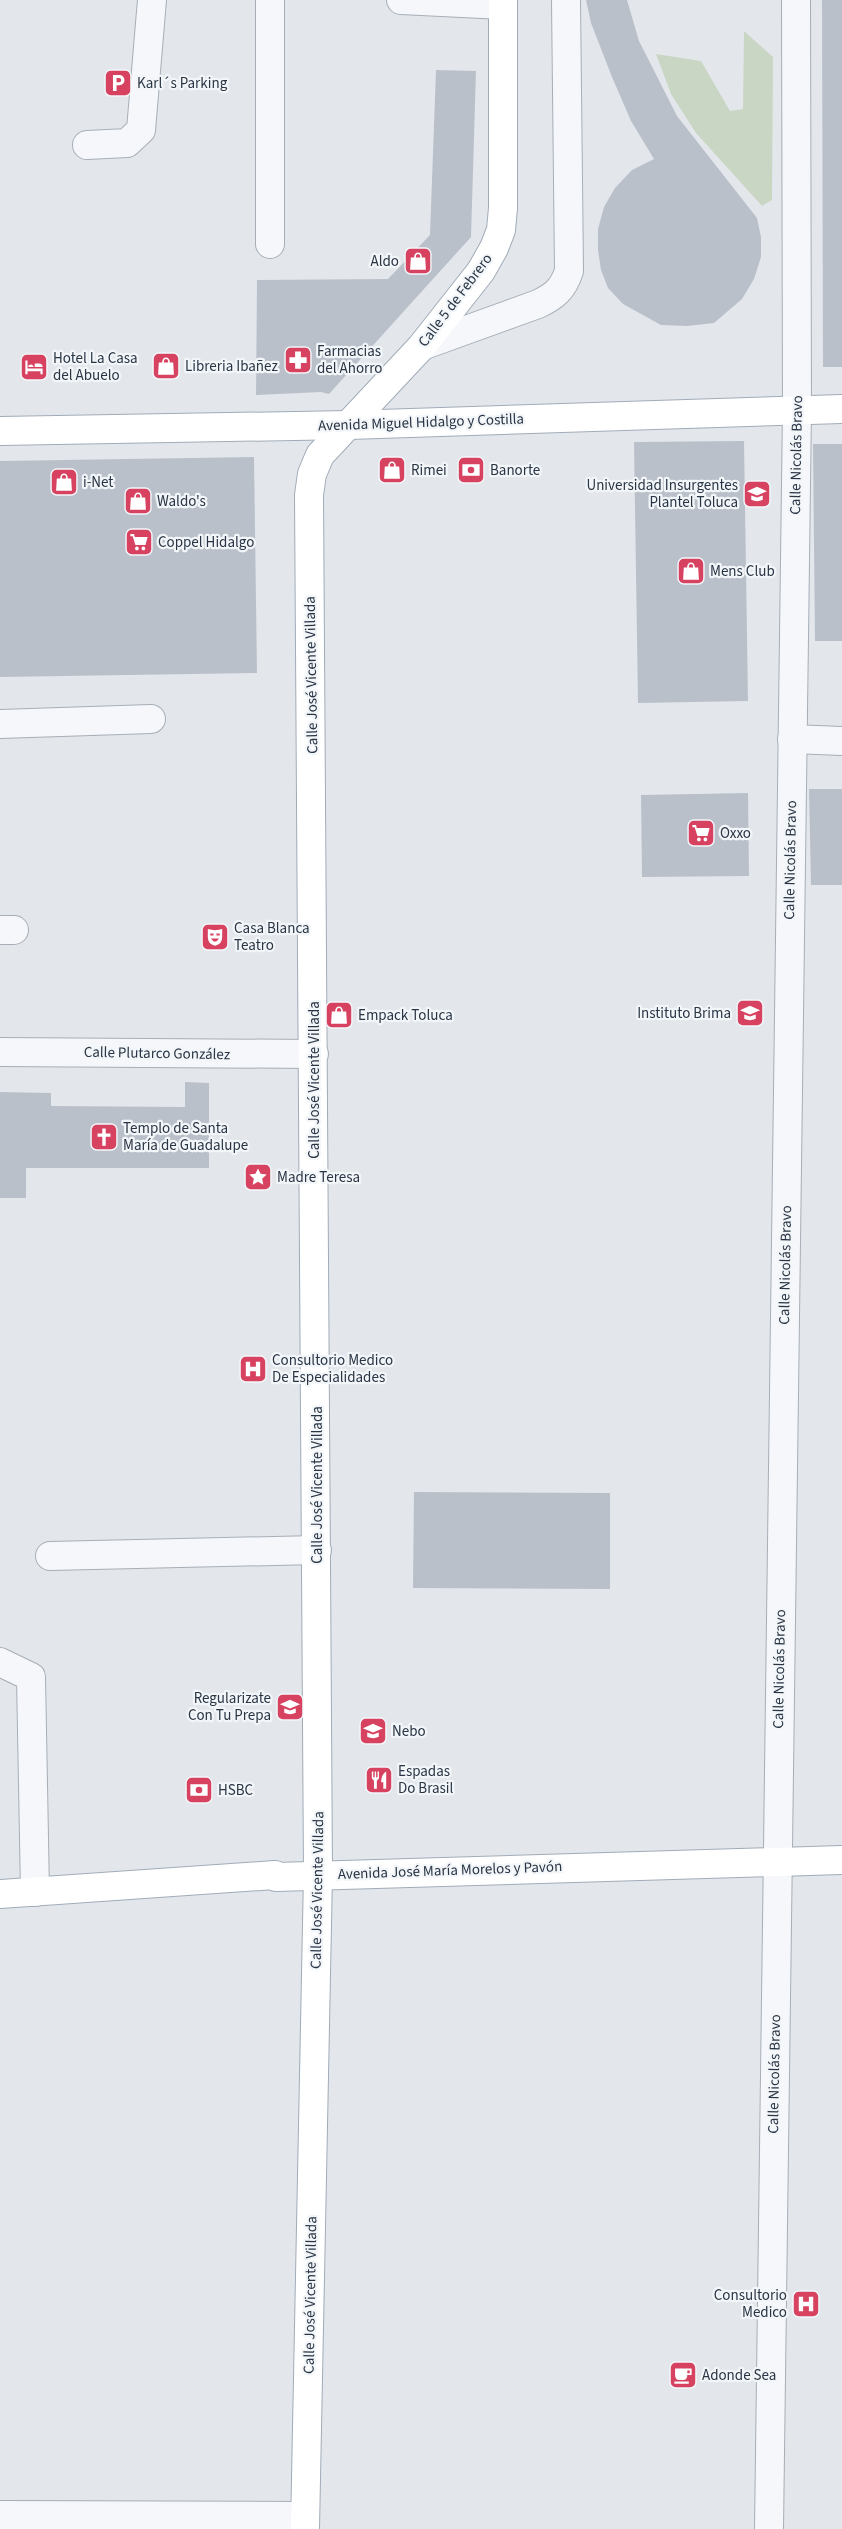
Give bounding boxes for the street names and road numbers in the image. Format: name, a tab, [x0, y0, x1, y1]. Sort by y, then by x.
street label: Calle 5 de Febrero	[413, 249, 498, 351]
street label: Calle Nicolás Bravo	[785, 395, 808, 515]
street label: Avenida Miguel Hidalgo y Costilla	[318, 408, 524, 437]
street label: Calle José Vicente Villada	[300, 596, 323, 754]
street label: Calle Nicolás Bravo	[779, 800, 802, 920]
street label: Calle José Vicente Villada	[304, 1001, 325, 1159]
street label: Calle Plutarco González	[84, 1042, 230, 1065]
street label: Calle Nicolás Bravo	[774, 1205, 797, 1325]
street label: Calle José Vicente Villada	[307, 1406, 328, 1564]
street label: Calle Nicolás Bravo	[768, 1609, 791, 1729]
street label: Calle José Vicente Villada	[306, 1811, 329, 1969]
street label: Avenida José María Morelos y Pavón	[337, 1856, 563, 1885]
street label: Calle Nicolás Bravo	[763, 2014, 786, 2134]
street label: Calle José Vicente Villada	[299, 2216, 322, 2374]

